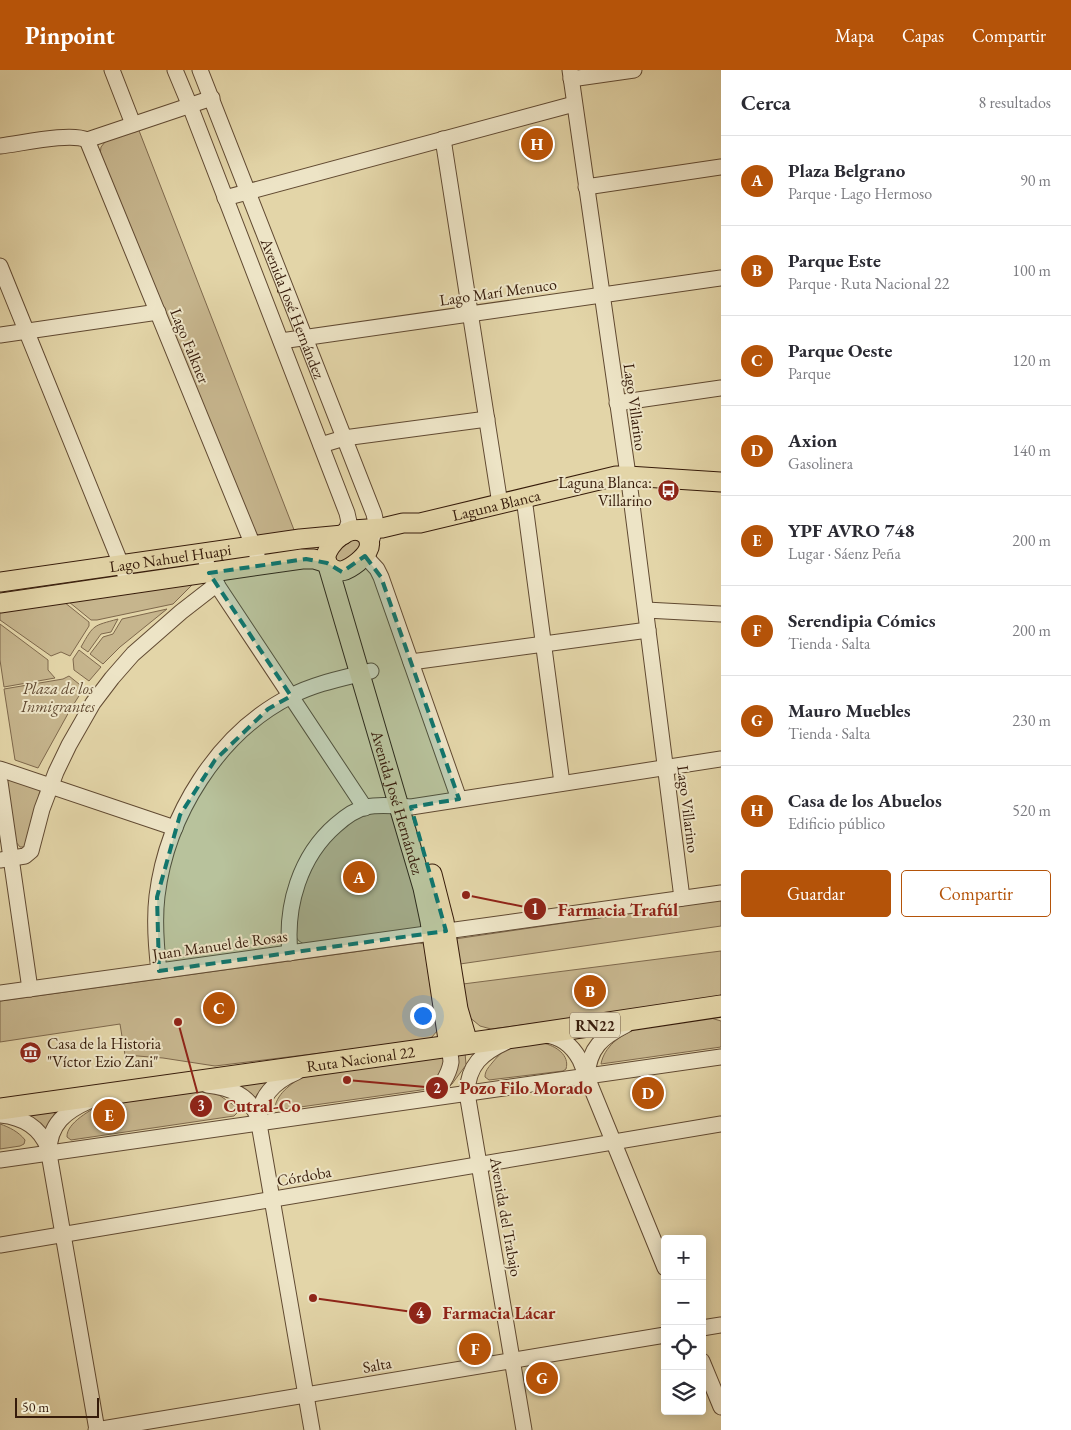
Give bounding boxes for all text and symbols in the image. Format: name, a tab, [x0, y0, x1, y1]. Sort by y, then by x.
text: Pinpoint	[25, 20, 115, 51]
text: Mapa	[835, 24, 874, 47]
text: Capas	[902, 24, 944, 47]
text: Compartir	[972, 24, 1046, 47]
text: Cerca	[741, 89, 791, 116]
text: 8 resultados	[979, 92, 1051, 113]
pin: H	[521, 125, 553, 163]
text: Plaza Belgrano	[788, 158, 905, 183]
text: A	[751, 170, 763, 191]
text: 90 m	[1020, 170, 1051, 191]
text: Parque · Lago Hermoso	[788, 183, 932, 204]
street label: Avenida José Hernández	[256, 234, 330, 382]
text: Parque Este	[788, 248, 881, 273]
text: B	[752, 260, 762, 281]
text: 100 m	[1012, 260, 1051, 281]
street label: Lago Marí Menuco	[438, 273, 558, 311]
text: Parque · Ruta Nacional 22	[788, 273, 949, 294]
street label: Lago Falkner	[165, 305, 215, 387]
text: Parque Oeste	[788, 338, 892, 363]
text: C	[751, 350, 763, 371]
text: 120 m	[1012, 350, 1051, 371]
street label: Lago Villarino	[618, 362, 652, 452]
text: Parque	[788, 363, 831, 384]
text: Axion	[788, 428, 837, 453]
text: D	[751, 440, 763, 461]
text: 140 m	[1012, 440, 1051, 461]
text: Gasolinera	[788, 453, 853, 474]
place label: Laguna Blanca: Villarino	[558, 472, 652, 511]
bus stop icon: Laguna Blanca: Villarino	[656, 479, 680, 503]
street label: Laguna Blanca	[450, 484, 543, 525]
text: YPF AVRO 748	[788, 518, 915, 543]
text: E	[752, 530, 762, 551]
text: 200 m	[1012, 530, 1051, 551]
street label: Lago Nahuel Huapi	[108, 538, 233, 577]
text: Lugar · Sáenz Peña	[788, 543, 901, 564]
text: Serendipia Cómics	[788, 608, 935, 633]
text: F	[753, 620, 761, 641]
text: 200 m	[1012, 620, 1051, 641]
text: Tienda · Salta	[788, 633, 870, 654]
park label: Plaza de los Inmigrantes	[20, 678, 95, 717]
text: Mauro Muebles	[788, 698, 911, 723]
text: G	[751, 710, 763, 731]
text: 230 m	[1012, 710, 1051, 731]
text: Tienda · Salta	[788, 723, 870, 744]
street label: Avenida José Hernández	[366, 727, 429, 877]
street label: Lago Villarino	[672, 764, 704, 854]
text: Casa de los Abuelos	[788, 788, 942, 813]
text: H	[751, 800, 763, 821]
text: 520 m	[1012, 800, 1051, 821]
text: Edificio público	[788, 813, 885, 834]
pin: A	[343, 858, 375, 896]
button: Guardar	[741, 870, 891, 917]
button: Compartir	[901, 870, 1051, 917]
callout: Farmacia Trafúl	[523, 893, 688, 926]
text: Farmacia Trafúl	[558, 898, 678, 921]
text: 1	[531, 899, 539, 918]
street label: Juan Manuel de Rosas	[149, 925, 289, 965]
pin: B	[574, 972, 606, 1010]
pin: C	[203, 989, 235, 1027]
your location	[410, 1003, 436, 1029]
road number: RN22	[570, 1012, 620, 1038]
place label: Casa de la Historia "Víctor Ezio Zani"	[47, 1033, 162, 1072]
museum icon: Casa de la Historia "Víctor Ezio Zani"	[19, 1040, 43, 1064]
street label: Ruta Nacional 22	[305, 1040, 416, 1076]
callout: Pozo Filo Morado	[424, 1072, 602, 1105]
pin: D	[632, 1074, 664, 1112]
text: Pozo Filo Morado	[459, 1076, 593, 1099]
text: 2	[433, 1078, 441, 1097]
callout: Cutral-Co	[188, 1089, 310, 1122]
text: Cutral-Co	[223, 1094, 301, 1117]
pin: E	[93, 1096, 125, 1134]
text: 3	[197, 1096, 205, 1115]
street label: Avenida del Trabajo	[485, 1155, 527, 1278]
street label: Córdoba	[275, 1161, 333, 1191]
map controls	[661, 1235, 706, 1415]
button: +	[661, 1235, 706, 1280]
button: −	[661, 1280, 706, 1325]
callout: Farmacia Lácar	[408, 1296, 566, 1329]
text: Farmacia Lácar	[443, 1301, 556, 1324]
text: 4	[416, 1303, 425, 1322]
button: locate	[661, 1325, 706, 1370]
pin: F	[459, 1330, 491, 1368]
street label: Salta	[361, 1352, 394, 1378]
pin: G	[526, 1359, 558, 1397]
button: layers	[661, 1370, 706, 1415]
scale bar	[15, 1395, 99, 1418]
text: 50 m	[22, 1398, 49, 1416]

